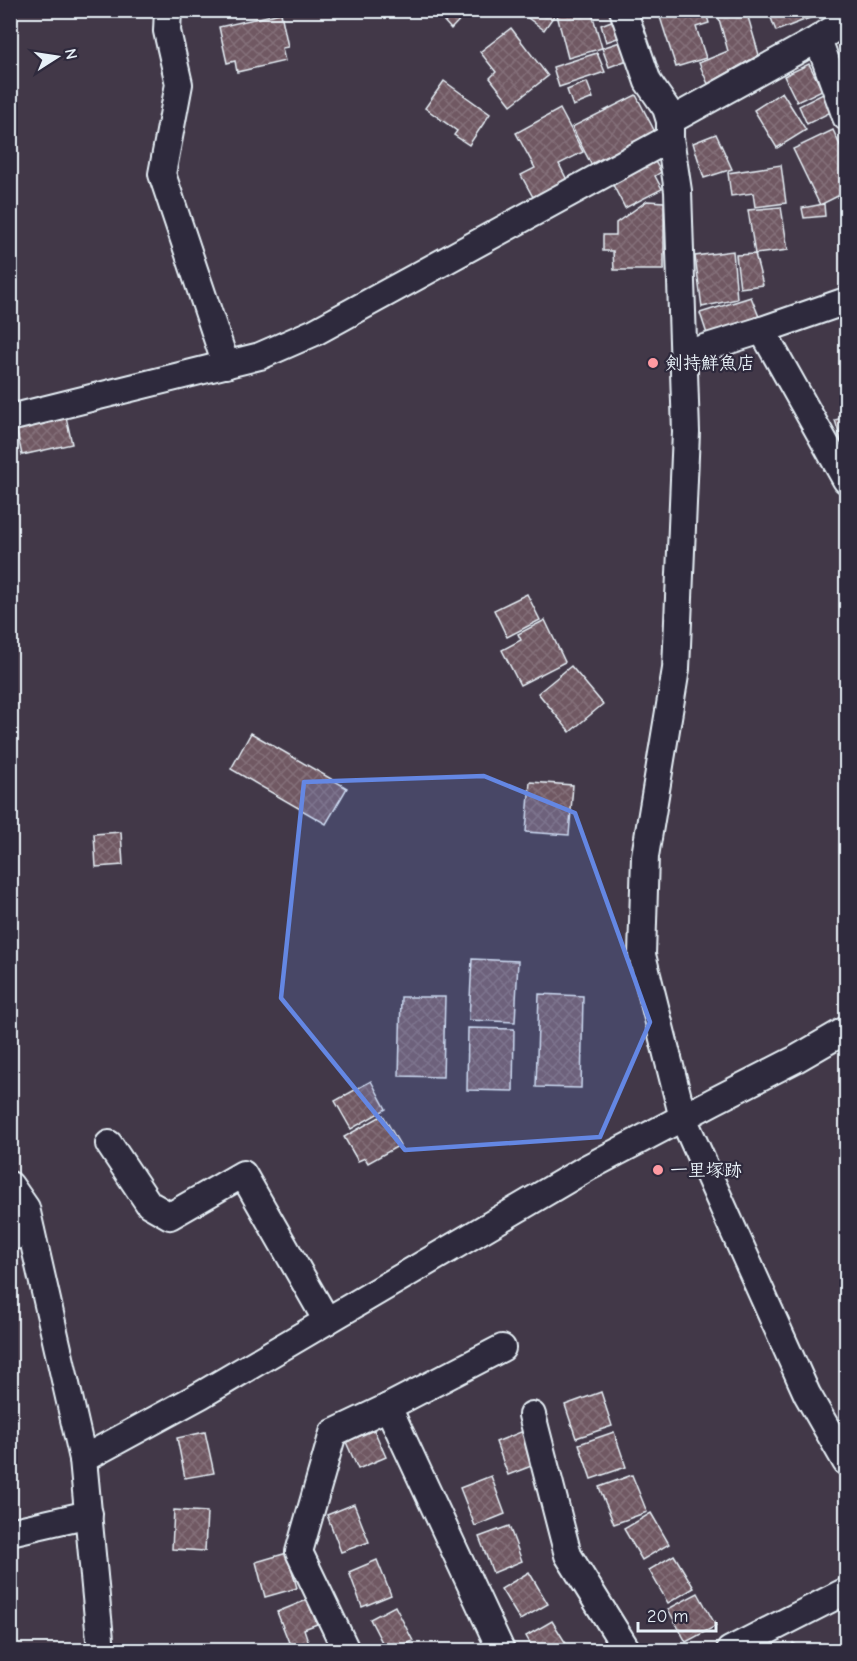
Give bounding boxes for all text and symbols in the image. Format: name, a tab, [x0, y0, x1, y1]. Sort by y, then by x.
north arrow	[27, 27, 87, 87]
text: N	[61, 47, 81, 61]
place label: 剣持鮮魚店	[665, 353, 755, 374]
marker: 剣持鮮魚店	[646, 356, 660, 370]
place label: 一里塚跡	[670, 1160, 742, 1181]
marker: 一里塚跡	[651, 1163, 665, 1177]
scale bar	[638, 1595, 716, 1633]
text: 20 m	[647, 1606, 688, 1627]

